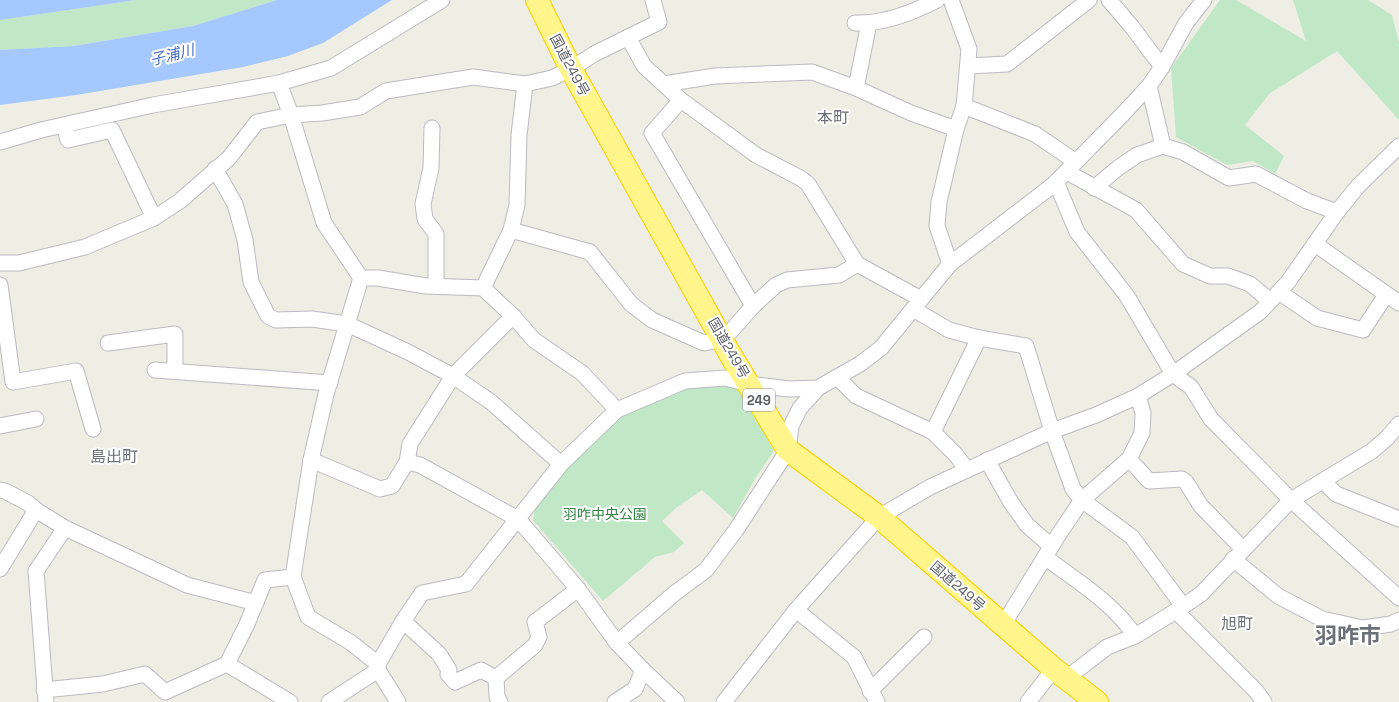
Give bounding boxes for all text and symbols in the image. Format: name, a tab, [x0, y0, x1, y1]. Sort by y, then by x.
street label: 国道249号	[546, 31, 594, 99]
water label: 子浦川	[148, 39, 198, 69]
district label: 本町	[817, 107, 849, 128]
street label: 国道249号	[704, 314, 754, 382]
road number: 249	[743, 389, 775, 411]
district label: 島出町	[90, 446, 138, 467]
park label: 羽咋中央公園	[563, 505, 647, 523]
street label: 国道249号	[927, 557, 989, 615]
district label: 旭町	[1221, 613, 1253, 634]
district label: 羽咋市	[1315, 621, 1381, 649]

